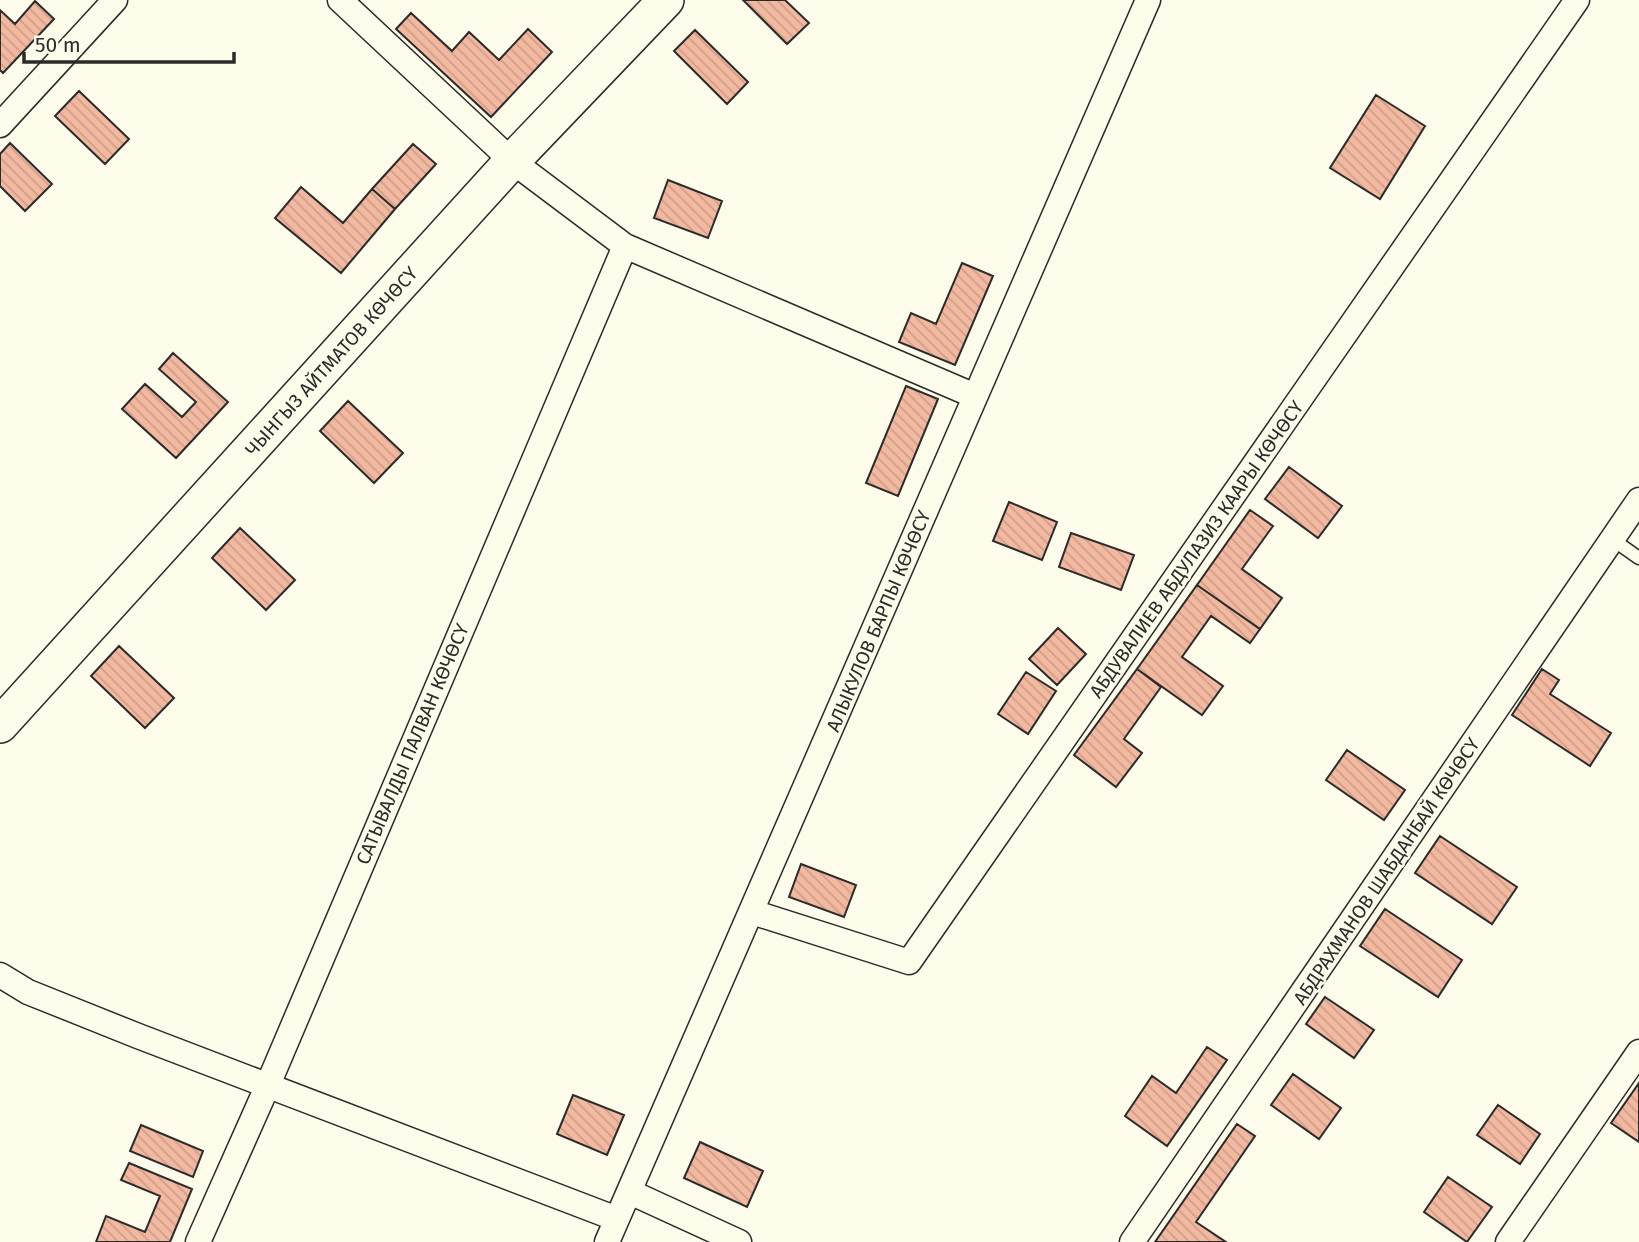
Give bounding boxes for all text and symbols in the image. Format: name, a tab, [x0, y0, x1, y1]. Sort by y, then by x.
scale bar	[24, 21, 234, 65]
text: 50 m	[35, 32, 81, 58]
street label: ЧЫНГЫЗ АЙТМАТОВ КӨЧӨСҮ	[240, 262, 423, 461]
street label: АБДУВАЛИЕВ АБДУЛАЗИЗ КААРЫ КӨЧӨСҮ	[1085, 396, 1309, 702]
street label: АЛЫКУЛОВ БАРПЫ КӨЧӨСҮ	[821, 507, 936, 735]
street label: САТЫВАЛДЫ ПАЛВАН КӨЧӨСҮ	[351, 620, 474, 868]
street label: АБДРАХМАНОВ ШАБДАНБАЙ КӨЧӨСҮ	[1288, 733, 1485, 1009]

